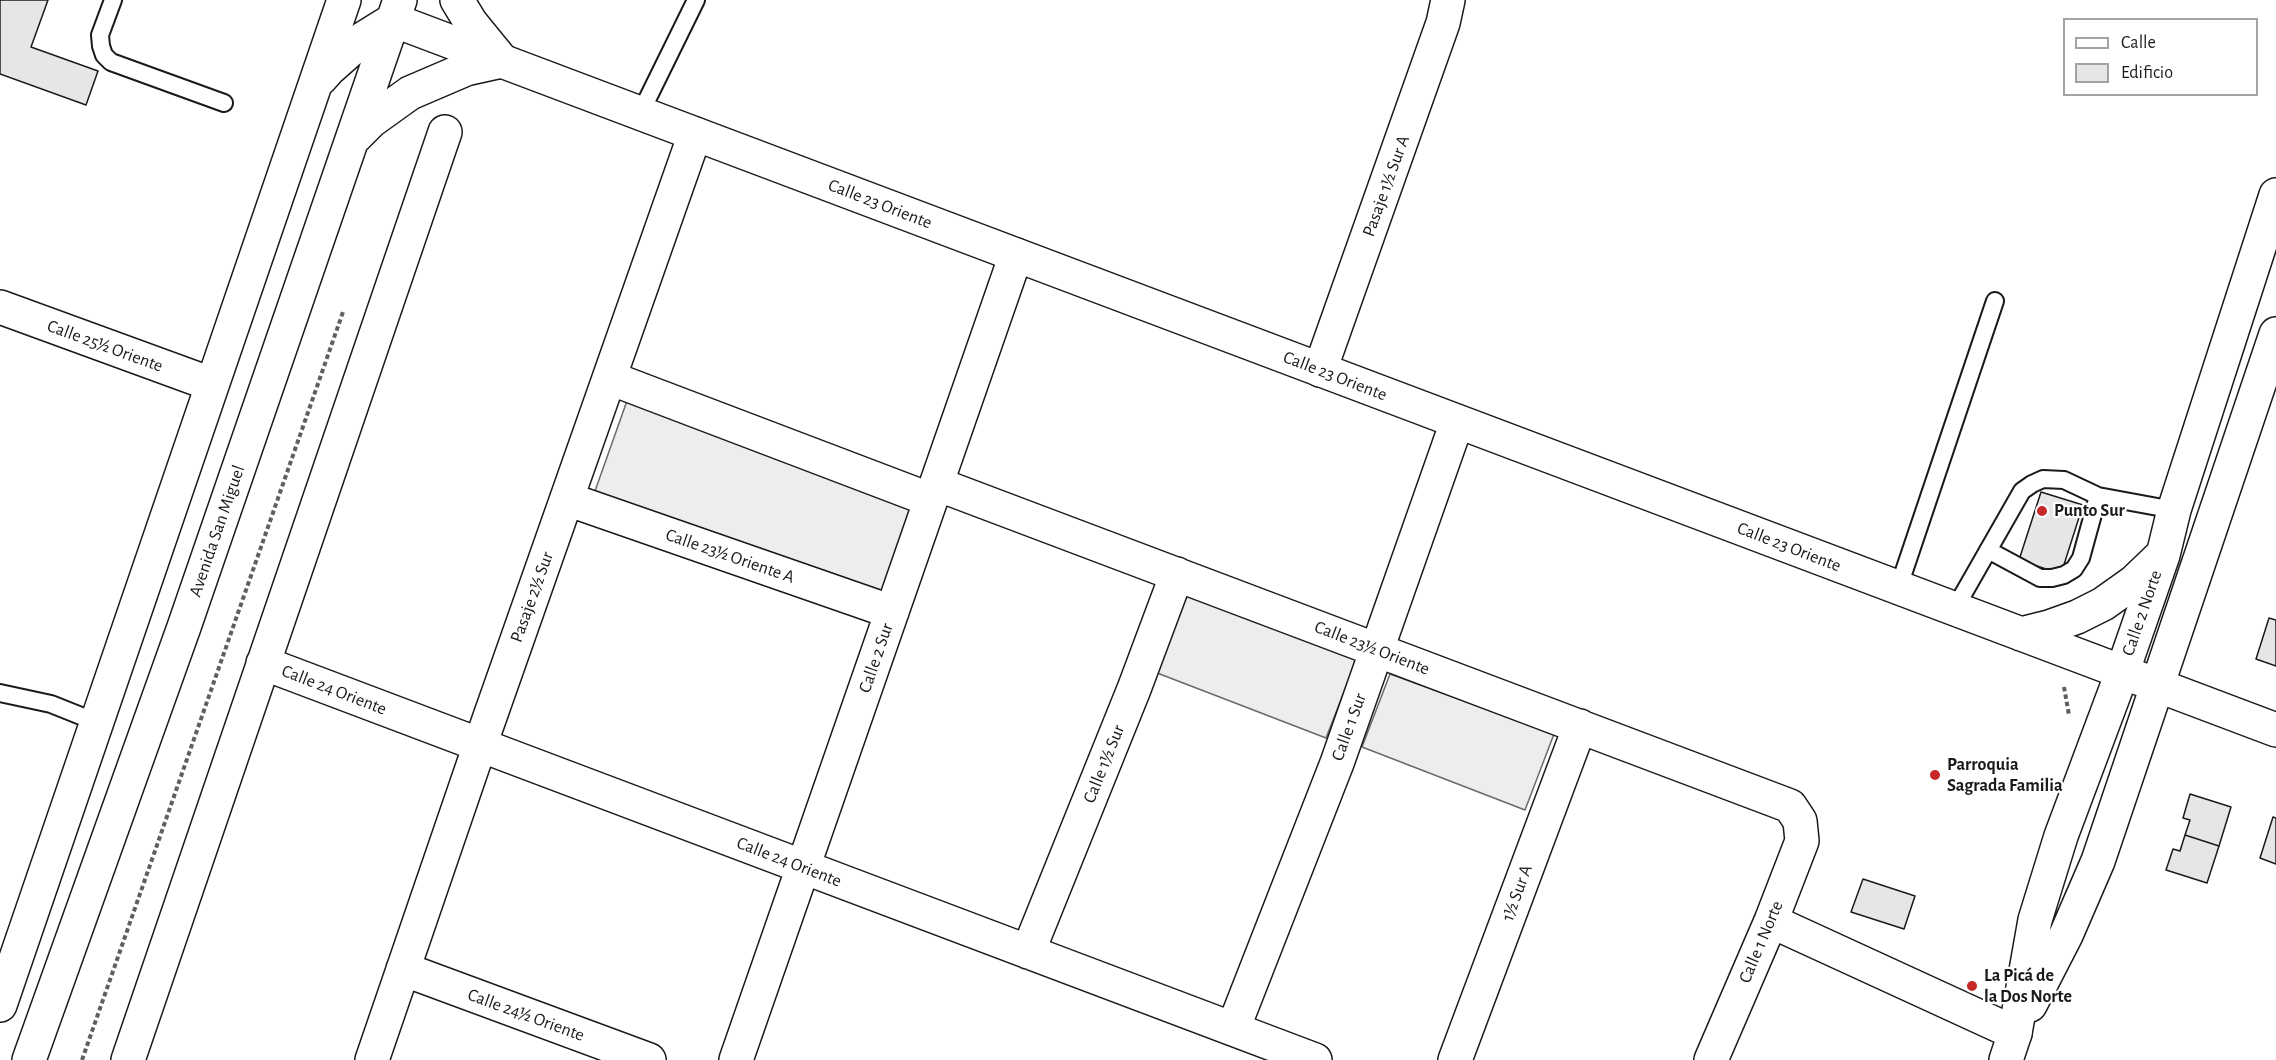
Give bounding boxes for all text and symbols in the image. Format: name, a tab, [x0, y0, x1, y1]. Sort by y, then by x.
legend	[2063, 18, 2258, 96]
text: Calle	[2121, 34, 2156, 52]
text: Edificio	[2121, 64, 2173, 82]
street label: Pasaje 1½ Sur A	[1358, 132, 1414, 240]
street label: Calle 23 Oriente	[825, 174, 935, 234]
street label: Calle 25½ Oriente	[44, 315, 166, 377]
street label: Calle 23 Oriente	[1280, 346, 1390, 406]
street label: Avenida San Miguel	[184, 462, 250, 600]
place label: Punto Sur	[2054, 500, 2125, 522]
marker: Punto Sur	[2035, 504, 2049, 518]
street label: Calle 23 Oriente	[1734, 517, 1844, 577]
street label: Calle 23½ Oriente A	[663, 524, 797, 588]
street label: Pasaje 2½ Sur	[506, 549, 558, 645]
street label: Calle 2 Norte	[2117, 567, 2167, 659]
street label: Calle 23½ Oriente	[1311, 616, 1433, 680]
street label: Calle 2 Sur	[854, 620, 898, 696]
street label: Calle 24 Oriente	[278, 660, 390, 720]
street label: Calle 1 Sur	[1327, 690, 1371, 764]
street label: Calle 1½ Sur	[1079, 722, 1129, 806]
place label: Parroquia Sagrada Familia	[1947, 754, 2063, 796]
marker: Parroquia Sagrada Familia	[1928, 768, 1942, 782]
street label: Calle 24 Oriente	[733, 832, 845, 892]
street label: 1½ Sur A	[1497, 862, 1537, 924]
street label: Calle 1 Norte	[1734, 898, 1788, 986]
place label: La Picá de la Dos Norte	[1984, 965, 2072, 1008]
marker: La Picá de la Dos Norte	[1965, 979, 1979, 993]
street label: Calle 24½ Oriente	[465, 984, 587, 1046]

